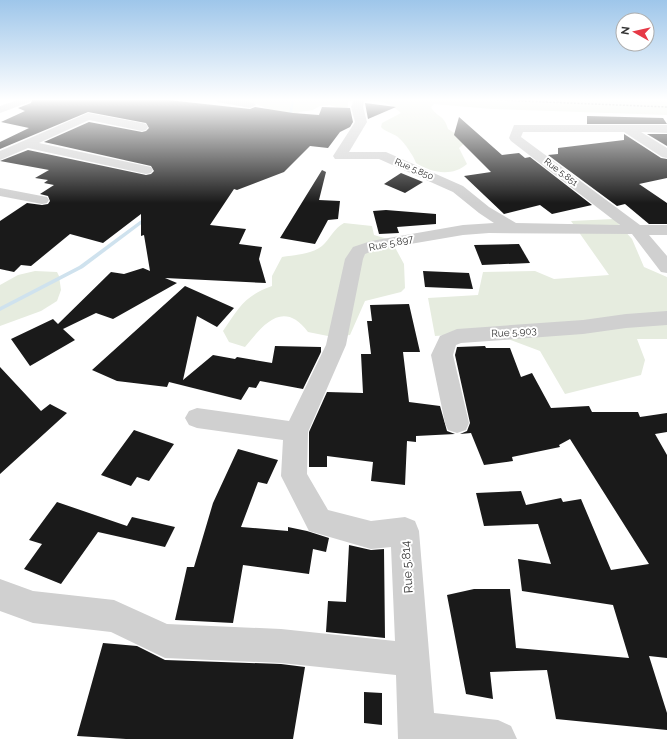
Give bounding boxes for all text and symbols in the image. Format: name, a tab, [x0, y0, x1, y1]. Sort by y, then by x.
north arrow	[615, 12, 655, 52]
text: N	[619, 26, 633, 36]
street label: Rue 5.850	[393, 156, 435, 182]
street label: Rue 5.851	[542, 156, 580, 188]
street label: Rue 5.897	[368, 233, 415, 253]
street label: Rue 5.903	[491, 325, 537, 339]
street label: Rue 5.814	[398, 540, 416, 594]

